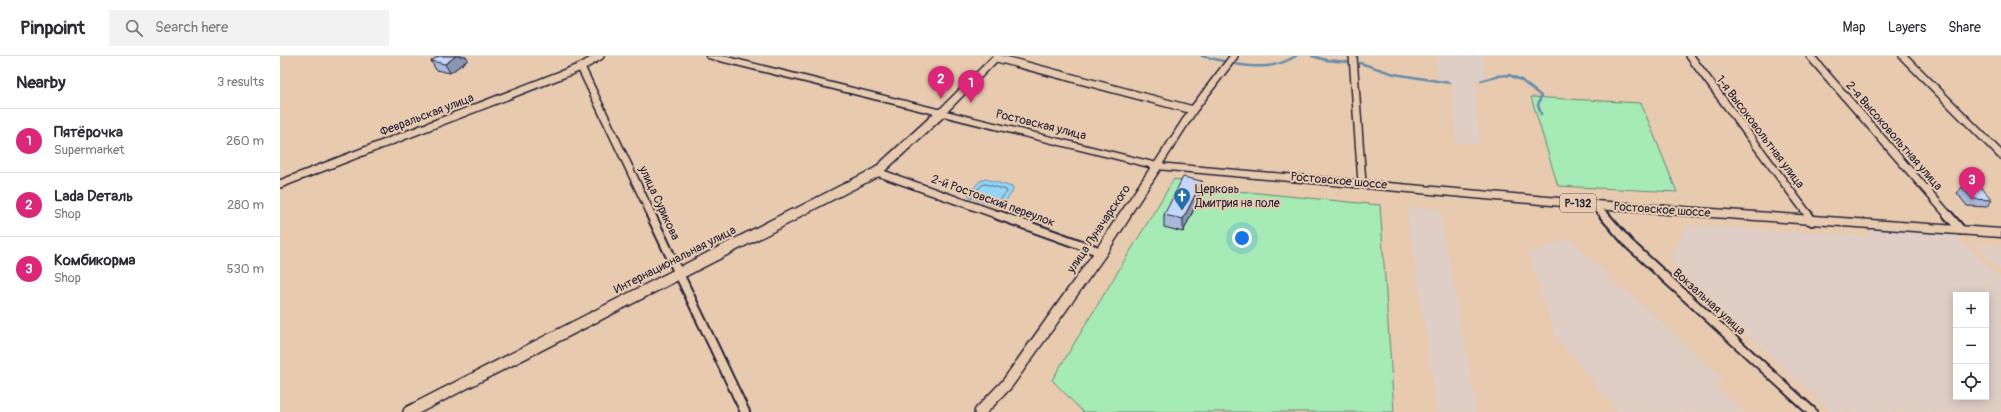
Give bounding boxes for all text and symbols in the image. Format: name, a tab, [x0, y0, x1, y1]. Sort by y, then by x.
search box	[109, 10, 389, 46]
text: Pinpoint	[20, 16, 85, 40]
icon: search	[123, 17, 145, 39]
text: Search here	[155, 18, 228, 37]
text: Map	[1843, 19, 1866, 36]
text: Layers	[1888, 19, 1926, 36]
text: Share	[1948, 19, 1981, 36]
pin: 2	[928, 66, 954, 99]
pin: 1	[958, 70, 984, 103]
text: Nearby	[16, 72, 65, 93]
street label: 1-я Высоковольтная улица	[1713, 73, 1808, 192]
text: 3 results	[217, 74, 264, 90]
street label: 2-я Высоковольтная улица	[1843, 78, 1946, 194]
street label: Февральская улица	[378, 90, 476, 140]
street label: Ростовская улица	[994, 107, 1088, 144]
text: Пятёрочка	[54, 123, 123, 142]
text: 1	[26, 133, 32, 149]
text: 260 m	[226, 133, 264, 149]
text: Supermarket	[54, 142, 125, 158]
street label: улица Сурикова	[635, 163, 683, 243]
pin: 3	[1959, 167, 1985, 200]
street label: Ростовское шоссе	[1290, 169, 1388, 193]
street label: 2-й Ростовский переулок	[929, 172, 1057, 230]
street label: улица Луначарского	[1063, 182, 1134, 277]
place label: Церковь Дмитрия на поле	[1194, 182, 1280, 211]
church icon: Церковь Дмитрия на поле	[1172, 186, 1192, 211]
text: Lada Dеталь	[54, 187, 133, 206]
road number: Р-132	[1560, 194, 1596, 212]
text: 2	[25, 197, 33, 213]
text: 280 m	[227, 197, 264, 213]
street label: Ростовское шоссе	[1613, 199, 1711, 221]
text: Shop	[54, 206, 81, 222]
street label: Интернациональная улица	[612, 223, 739, 297]
your location	[1232, 228, 1252, 248]
text: Комбикорма	[54, 251, 136, 270]
text: 3	[25, 261, 33, 277]
text: 530 m	[226, 261, 264, 277]
street label: Вокзальная улица	[1670, 266, 1749, 339]
text: Shop	[54, 270, 81, 286]
map controls	[1953, 292, 1989, 400]
button: +	[1953, 292, 1989, 328]
button: −	[1953, 328, 1989, 364]
button: locate	[1953, 364, 1989, 400]

